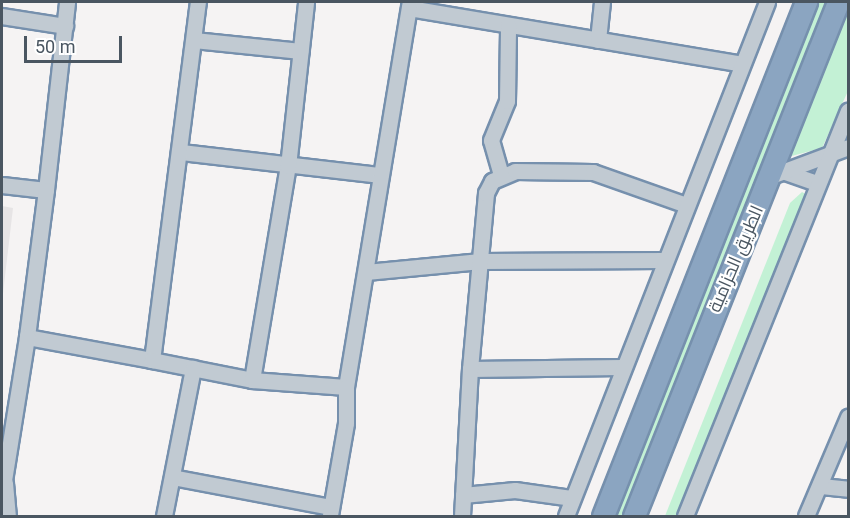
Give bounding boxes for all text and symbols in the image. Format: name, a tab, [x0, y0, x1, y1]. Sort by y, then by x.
scale bar	[27, 24, 124, 62]
text: 50 m	[35, 36, 75, 57]
street label: الطريق الحزامية	[704, 202, 768, 316]

